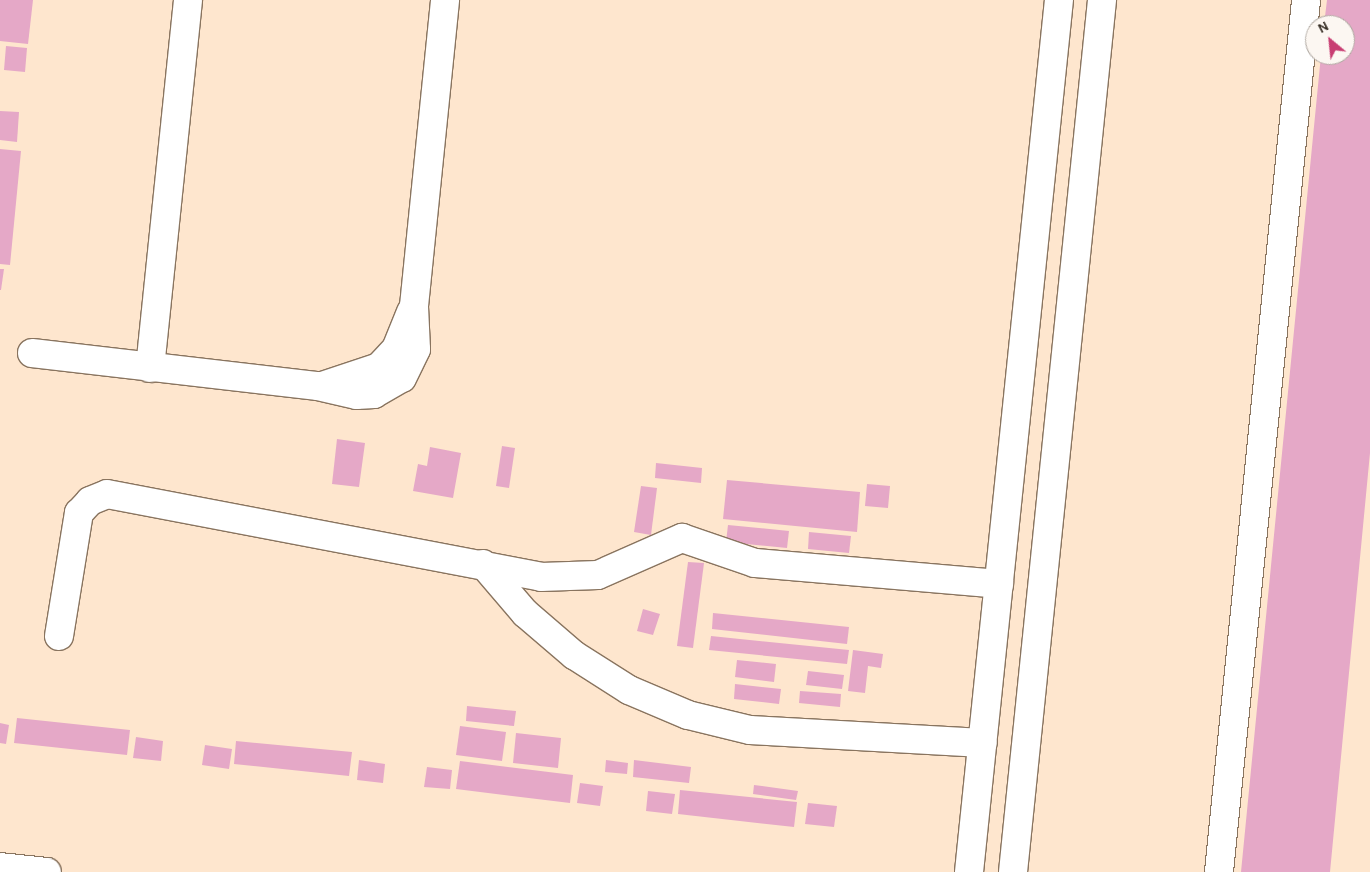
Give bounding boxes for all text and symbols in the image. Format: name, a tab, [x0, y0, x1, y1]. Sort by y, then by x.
north arrow	[1305, 15, 1355, 65]
text: N	[1315, 17, 1332, 37]

